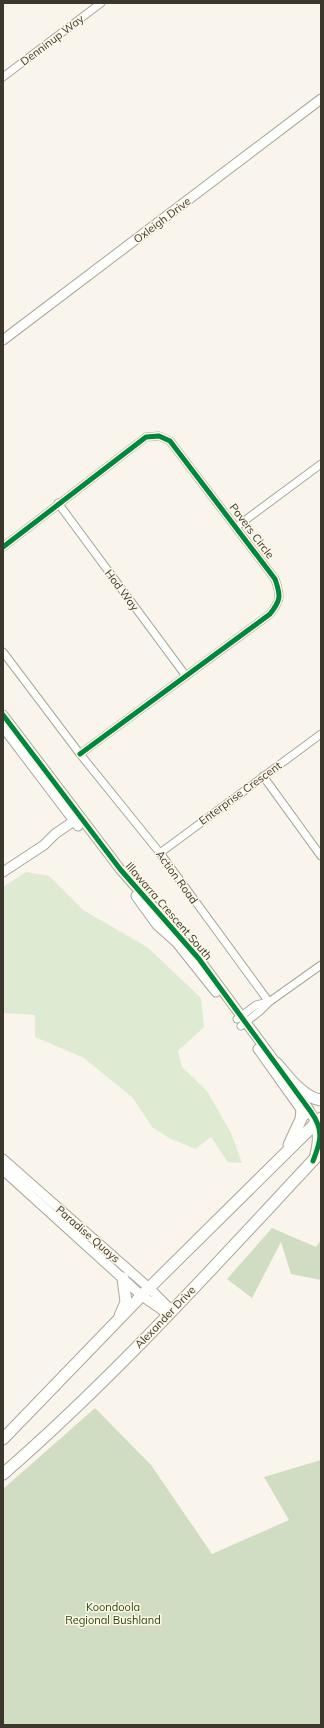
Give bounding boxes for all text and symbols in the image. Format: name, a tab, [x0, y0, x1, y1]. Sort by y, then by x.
street label: Denninup Way	[17, 11, 87, 68]
street label: Oxleigh Drive	[131, 194, 193, 246]
street label: Pavers Circle	[227, 501, 277, 561]
street label: Hod Way	[102, 567, 142, 614]
street label: Enterprise Crescent	[196, 758, 284, 828]
street label: Action Road	[153, 848, 201, 906]
street label: Illawarra Crescent South	[123, 859, 215, 963]
street label: Paradise Quays	[53, 1202, 123, 1266]
street label: Alexander Drive	[132, 1283, 198, 1351]
park label: Koondoola Regional Bushland	[65, 1600, 161, 1627]

